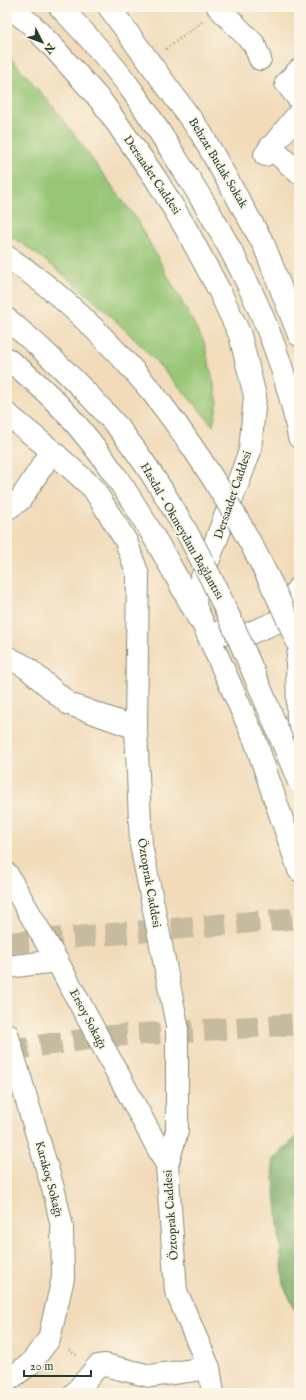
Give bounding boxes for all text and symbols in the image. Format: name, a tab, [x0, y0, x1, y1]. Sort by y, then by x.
north arrow	[22, 22, 62, 62]
text: N	[40, 39, 58, 57]
street label: Behzat Budak Sokak	[185, 115, 251, 211]
street label: Dersaadet Caddesi	[120, 133, 184, 217]
street label: Dersaadet Caddesi	[211, 449, 255, 541]
street label: Hasdal - Okmeydanı Bağlantısı	[137, 460, 227, 602]
street label: Öztoprak Caddesi	[133, 837, 165, 929]
street label: Ersoy Sokağı	[66, 986, 110, 1052]
street label: Karakoç Sokağı	[32, 1139, 66, 1219]
street label: Öztoprak Caddesi	[159, 1169, 183, 1261]
scale bar	[24, 1352, 91, 1378]
text: 20 m	[30, 1359, 53, 1374]

